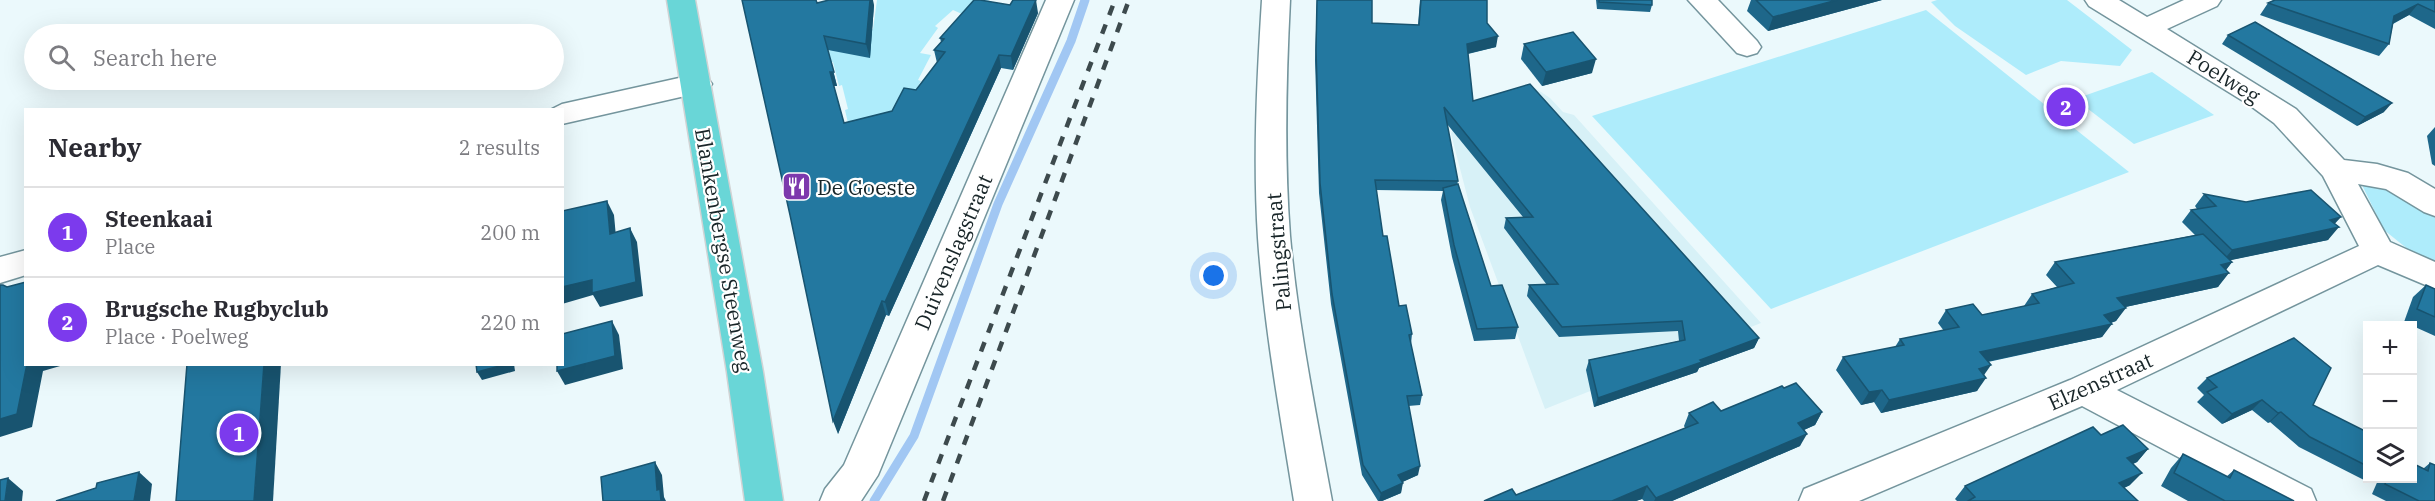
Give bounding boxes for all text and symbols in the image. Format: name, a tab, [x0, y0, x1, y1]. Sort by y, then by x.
search box	[24, 24, 564, 90]
icon: search	[45, 41, 78, 74]
text: Search here	[93, 43, 217, 72]
street label: Poelweg	[2182, 43, 2266, 110]
pin: 2	[2046, 84, 2086, 130]
street label: Blankenbergse Steenweg	[689, 126, 759, 375]
text: Nearby	[48, 130, 142, 164]
text: 2 results	[459, 134, 540, 161]
street label: Duivenslagstraat	[908, 170, 998, 334]
restaurant icon: De Goeste	[780, 171, 812, 203]
place label: De Goeste	[817, 173, 915, 201]
street label: Palingstraat	[1259, 192, 1297, 312]
text: Steenkaai	[105, 204, 213, 233]
text: 1	[62, 219, 74, 246]
text: 200 m	[480, 219, 540, 246]
text: Place	[105, 233, 155, 260]
your location	[1199, 261, 1228, 290]
text: Brugsche Rugbyclub	[105, 294, 329, 323]
text: 2	[62, 309, 74, 336]
text: 220 m	[480, 309, 540, 336]
map controls	[2363, 321, 2417, 483]
button: +	[2363, 321, 2417, 375]
text: Place · Poelweg	[105, 323, 248, 350]
street label: Elzenstraat	[2043, 345, 2157, 417]
button: −	[2363, 375, 2417, 429]
pin: 1	[220, 410, 258, 456]
button: layers	[2363, 429, 2417, 483]

